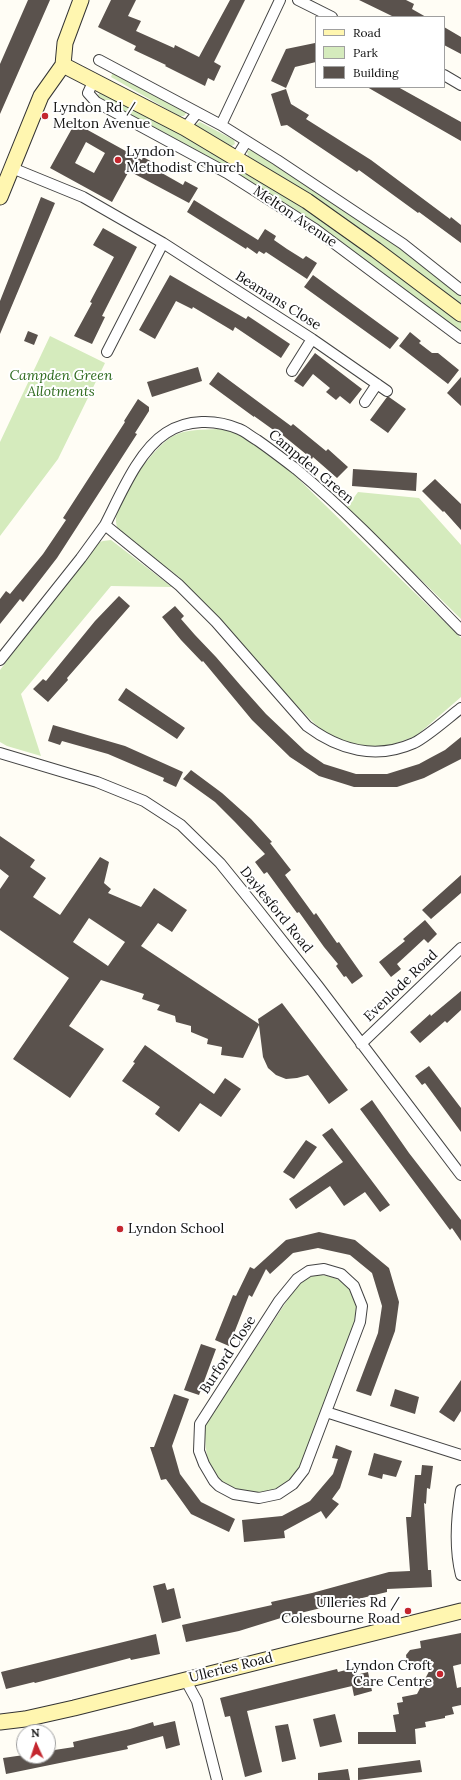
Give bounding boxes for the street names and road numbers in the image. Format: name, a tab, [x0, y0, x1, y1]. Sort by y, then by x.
street label: Melton Avenue	[250, 183, 340, 251]
street label: Beamans Close	[232, 268, 324, 334]
street label: Campden Green	[265, 426, 357, 508]
street label: Daylesford Road	[236, 864, 316, 956]
street label: Evenlode Road	[361, 947, 441, 1025]
street label: Burford Close	[197, 1313, 259, 1397]
street label: Ulleries Road	[187, 1649, 275, 1687]

